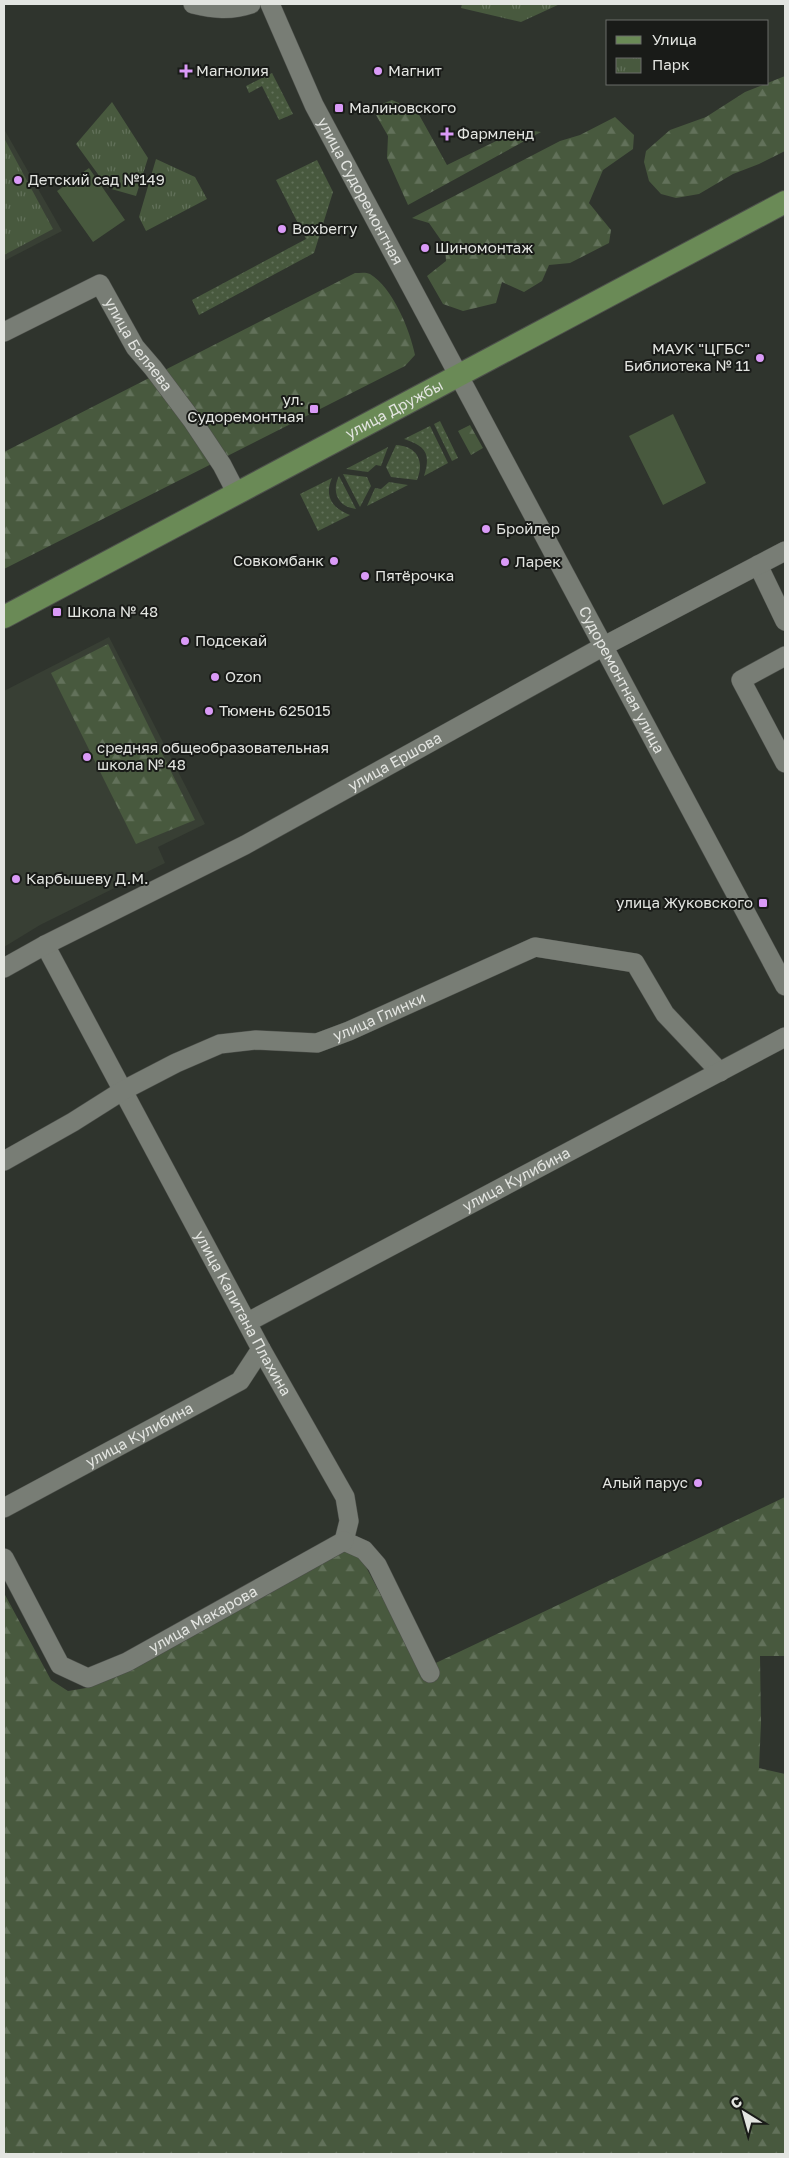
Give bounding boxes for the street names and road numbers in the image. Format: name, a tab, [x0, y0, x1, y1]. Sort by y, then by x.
street label: улица Судоремонтная	[314, 114, 408, 268]
street label: улица Беляева	[101, 294, 177, 394]
street label: улица Дружбы	[342, 375, 446, 442]
street label: Судоремонтная улица	[575, 603, 669, 756]
street label: улица Ершова	[344, 728, 444, 794]
street label: улица Глинки	[330, 988, 428, 1044]
street label: улица Кулибина	[459, 1143, 573, 1215]
street label: улица Капитана Плахина	[191, 1227, 296, 1399]
street label: улица Кулибина	[82, 1398, 196, 1470]
street label: улица Макарова	[145, 1581, 260, 1656]

